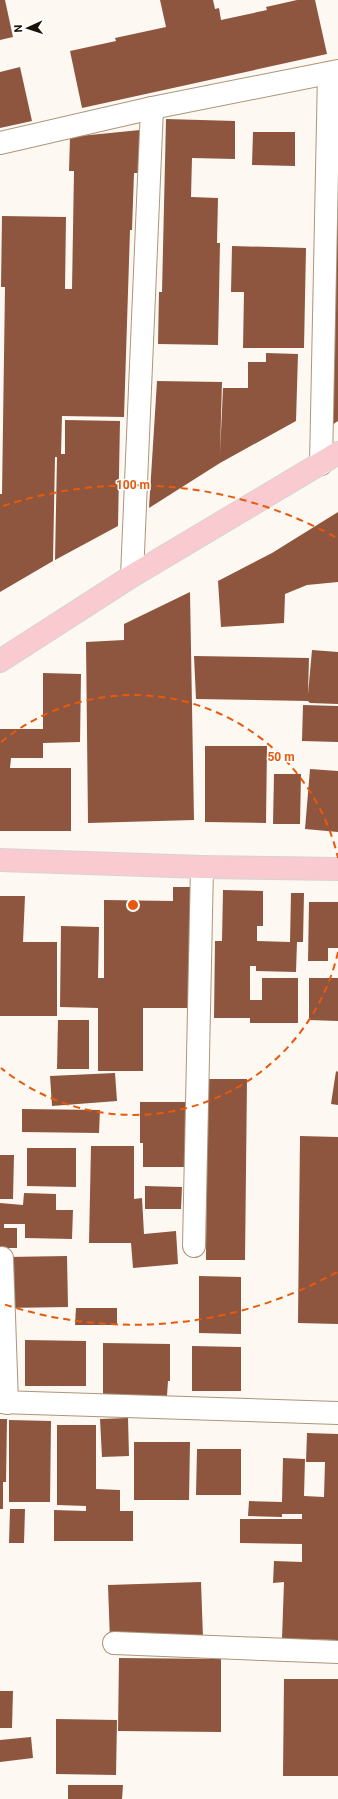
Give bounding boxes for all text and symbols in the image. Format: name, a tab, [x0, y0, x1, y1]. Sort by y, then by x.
north arrow	[8, 8, 48, 48]
text: N	[12, 24, 25, 33]
text: 100 m	[116, 478, 150, 492]
text: 50 m	[267, 750, 295, 764]
centre of rings	[126, 898, 140, 912]

